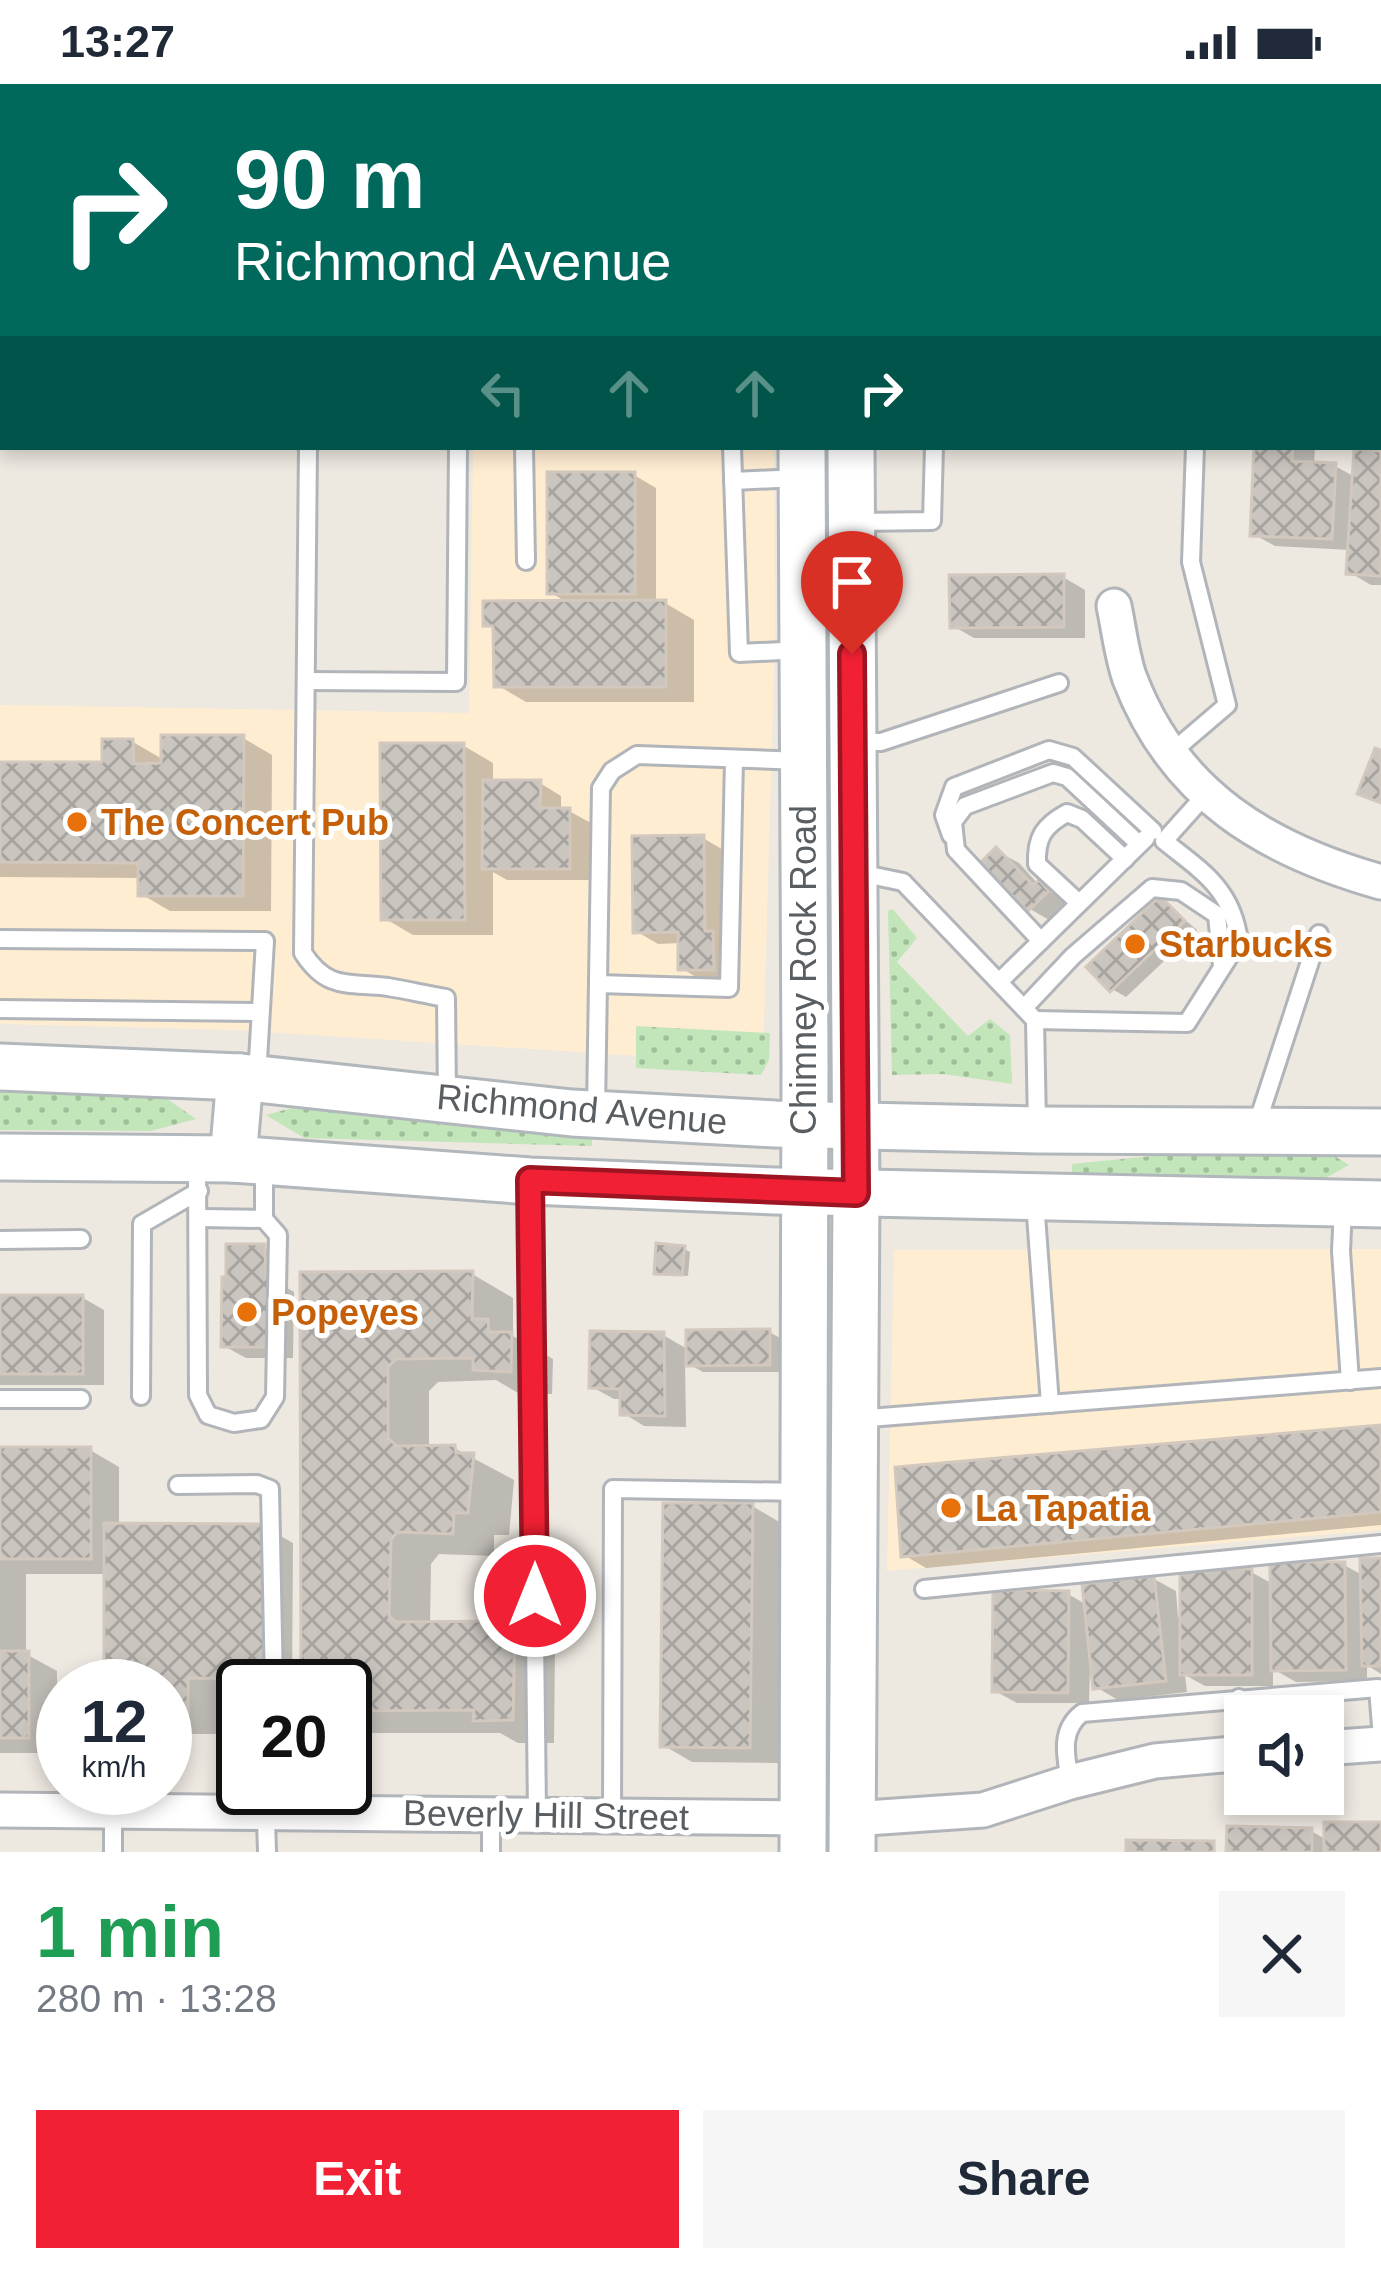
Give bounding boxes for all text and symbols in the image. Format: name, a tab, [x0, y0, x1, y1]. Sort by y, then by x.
text: 13:27	[60, 16, 175, 67]
icon: right	[36, 132, 192, 288]
text: 90 m	[234, 132, 425, 226]
text: Richmond Avenue	[234, 231, 671, 291]
icon: left	[470, 360, 536, 426]
icon: ahead	[596, 360, 662, 426]
icon: ahead	[722, 360, 788, 426]
icon: right	[848, 360, 914, 426]
pin	[801, 531, 903, 654]
icon: arrive	[819, 549, 885, 615]
place label: The Concert Pub	[101, 802, 389, 843]
street label: Chimney Rock Road	[783, 805, 824, 1135]
marker: The Concert Pub	[64, 809, 90, 835]
place label: Starbucks	[1159, 924, 1333, 965]
marker: Starbucks	[1122, 931, 1148, 957]
street label: Richmond Avenue	[435, 1076, 729, 1142]
place label: Popeyes	[271, 1292, 419, 1333]
marker: Popeyes	[234, 1299, 260, 1325]
place label: La Tapatia	[975, 1488, 1151, 1529]
marker: La Tapatia	[938, 1495, 964, 1521]
position arrow	[472, 1533, 598, 1659]
speed limit sign: 20	[216, 1659, 372, 1815]
text: 12	[81, 1688, 147, 1755]
map controls	[1224, 1695, 1344, 1815]
button: sound	[1224, 1695, 1344, 1815]
text: km/h	[81, 1750, 147, 1783]
street label: Beverly Hill Street	[403, 1792, 689, 1838]
button: close	[1219, 1891, 1345, 2017]
text: 1 min	[36, 1892, 224, 1972]
text: 280 m · 13:28	[36, 1977, 277, 2020]
button: Exit	[36, 2110, 679, 2248]
button: Share	[703, 2110, 1345, 2248]

